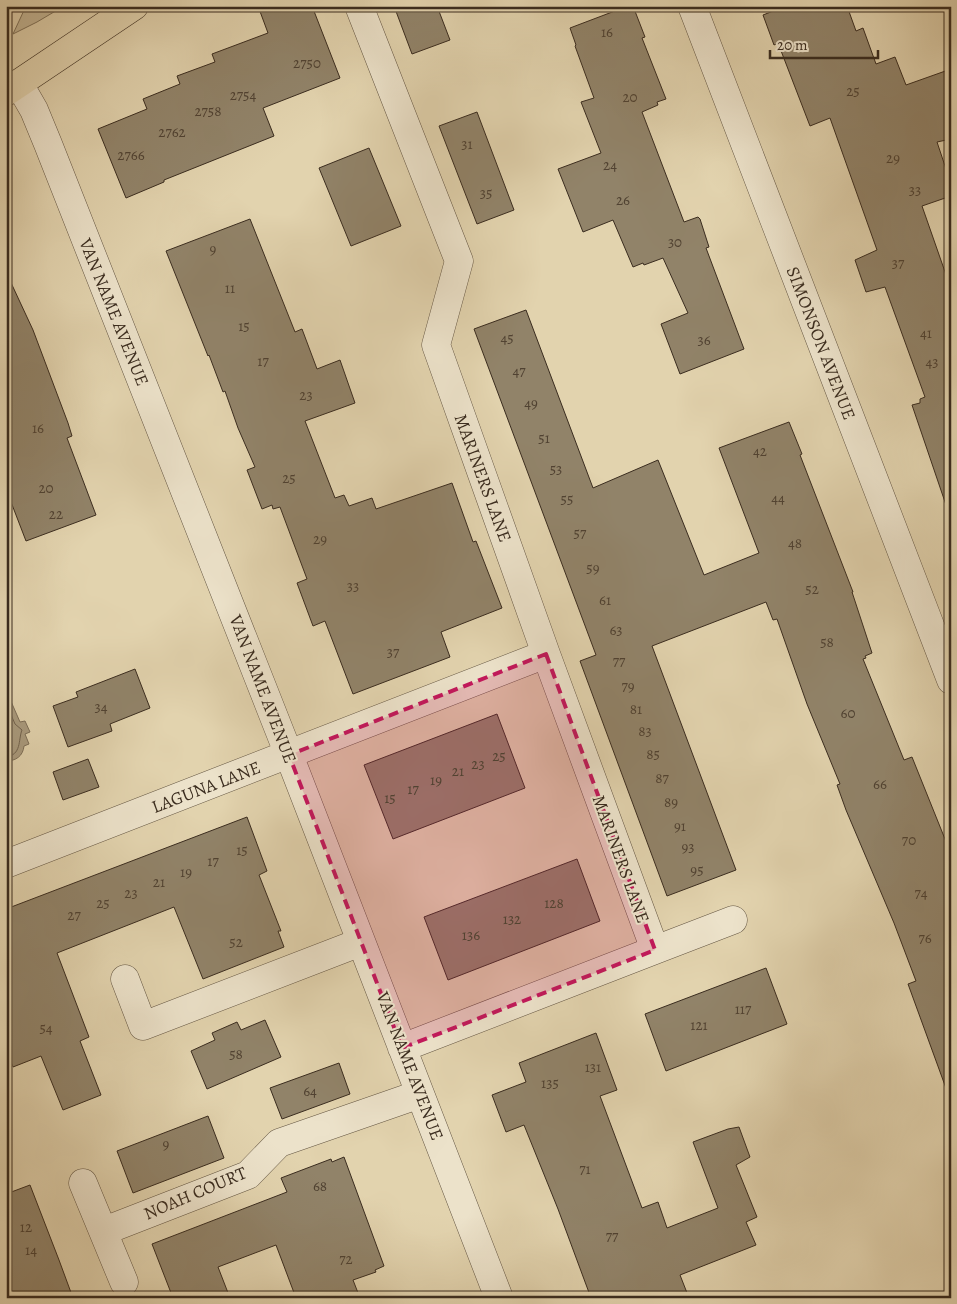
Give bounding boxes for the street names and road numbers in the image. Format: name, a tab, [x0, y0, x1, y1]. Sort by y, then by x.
street label: VAN NAME AVENUE	[73, 234, 155, 389]
street label: SIMONSON AVENUE	[781, 263, 861, 423]
street label: MARINERS LANE	[449, 411, 517, 545]
street label: VAN NAME AVENUE	[223, 610, 302, 767]
street label: LAGUNA LANE	[148, 755, 264, 819]
street label: MARINERS LANE	[587, 792, 655, 926]
street label: VAN NAME AVENUE	[370, 987, 449, 1144]
street label: NOAH COURT	[140, 1161, 250, 1225]

